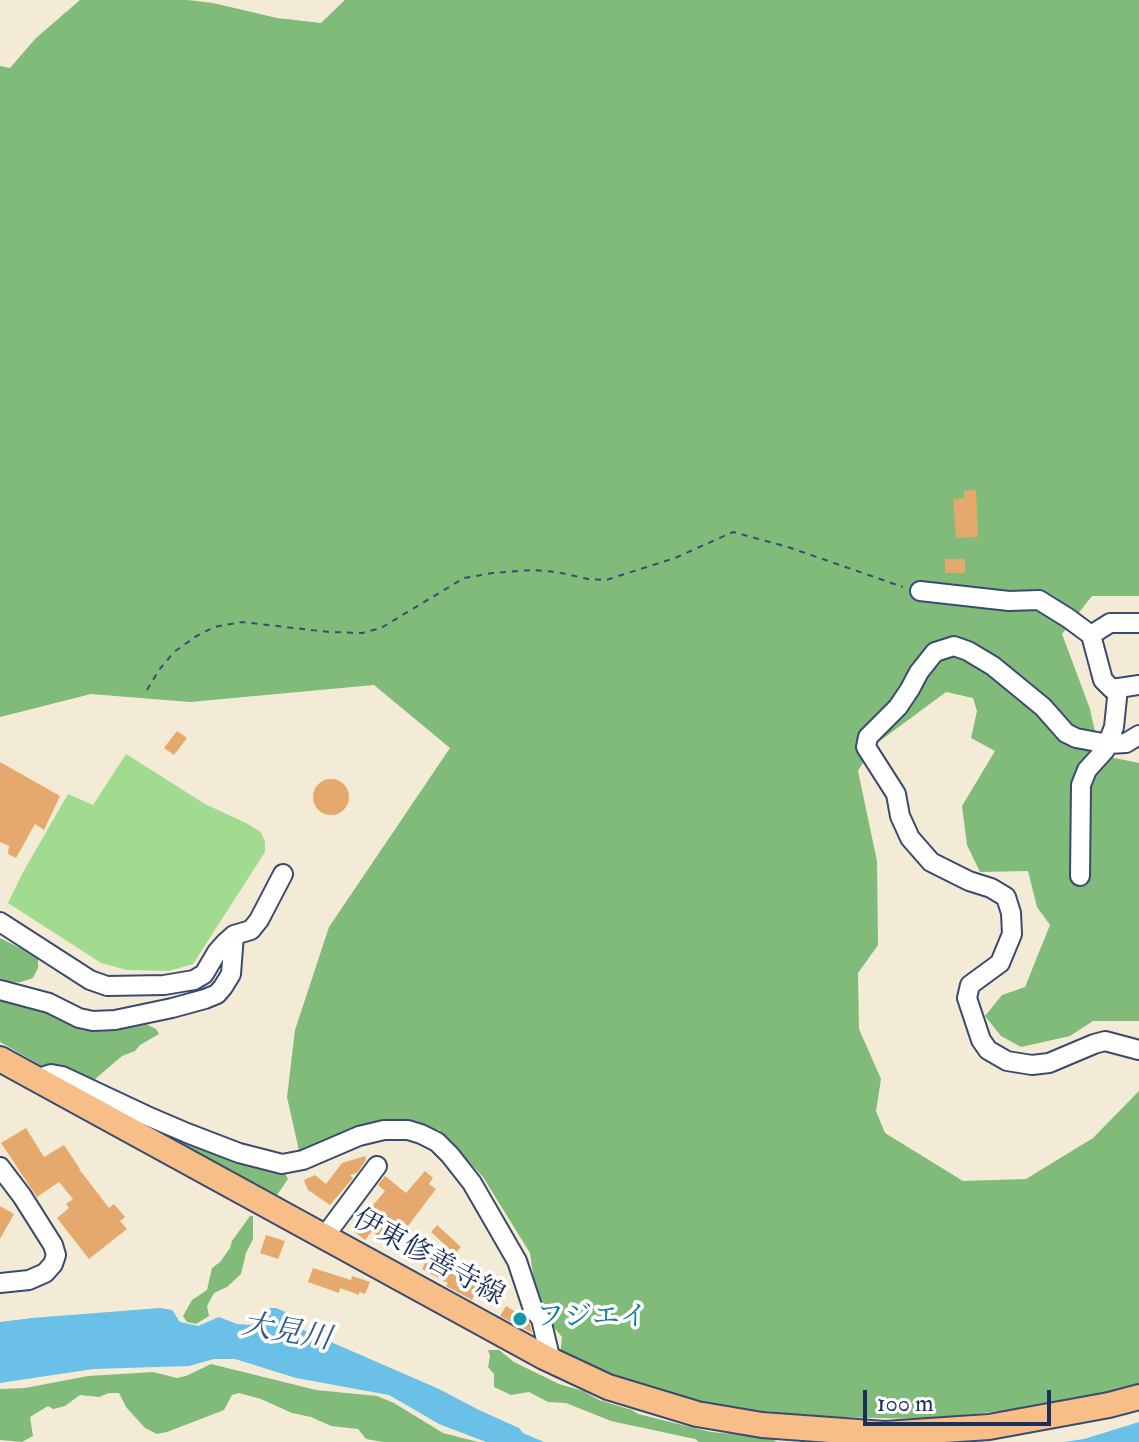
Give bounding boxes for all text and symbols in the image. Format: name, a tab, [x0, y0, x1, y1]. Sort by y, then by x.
street label: 伊東修善寺線	[346, 1204, 510, 1314]
place label: フジエイ	[536, 1302, 648, 1336]
water label: 大見川	[239, 1308, 333, 1360]
marker: フジエイ	[511, 1310, 529, 1328]
scale bar	[867, 1374, 1055, 1424]
text: 100 m	[877, 1388, 934, 1419]

